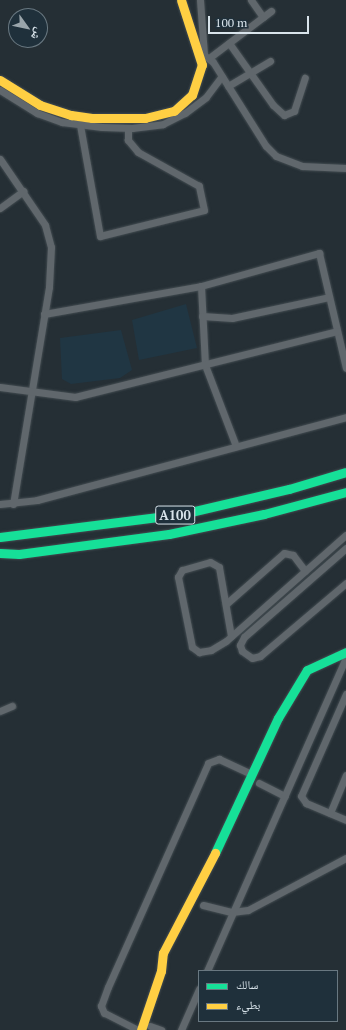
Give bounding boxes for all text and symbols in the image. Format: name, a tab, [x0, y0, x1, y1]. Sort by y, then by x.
north arrow	[8, 8, 48, 48]
scale bar	[210, 8, 311, 34]
text: 100 m	[215, 15, 247, 30]
text: ش	[28, 25, 46, 43]
road number: A100	[155, 504, 195, 526]
legend	[198, 970, 338, 1022]
text: سالك	[236, 977, 258, 992]
text: بطيء	[236, 997, 260, 1012]

